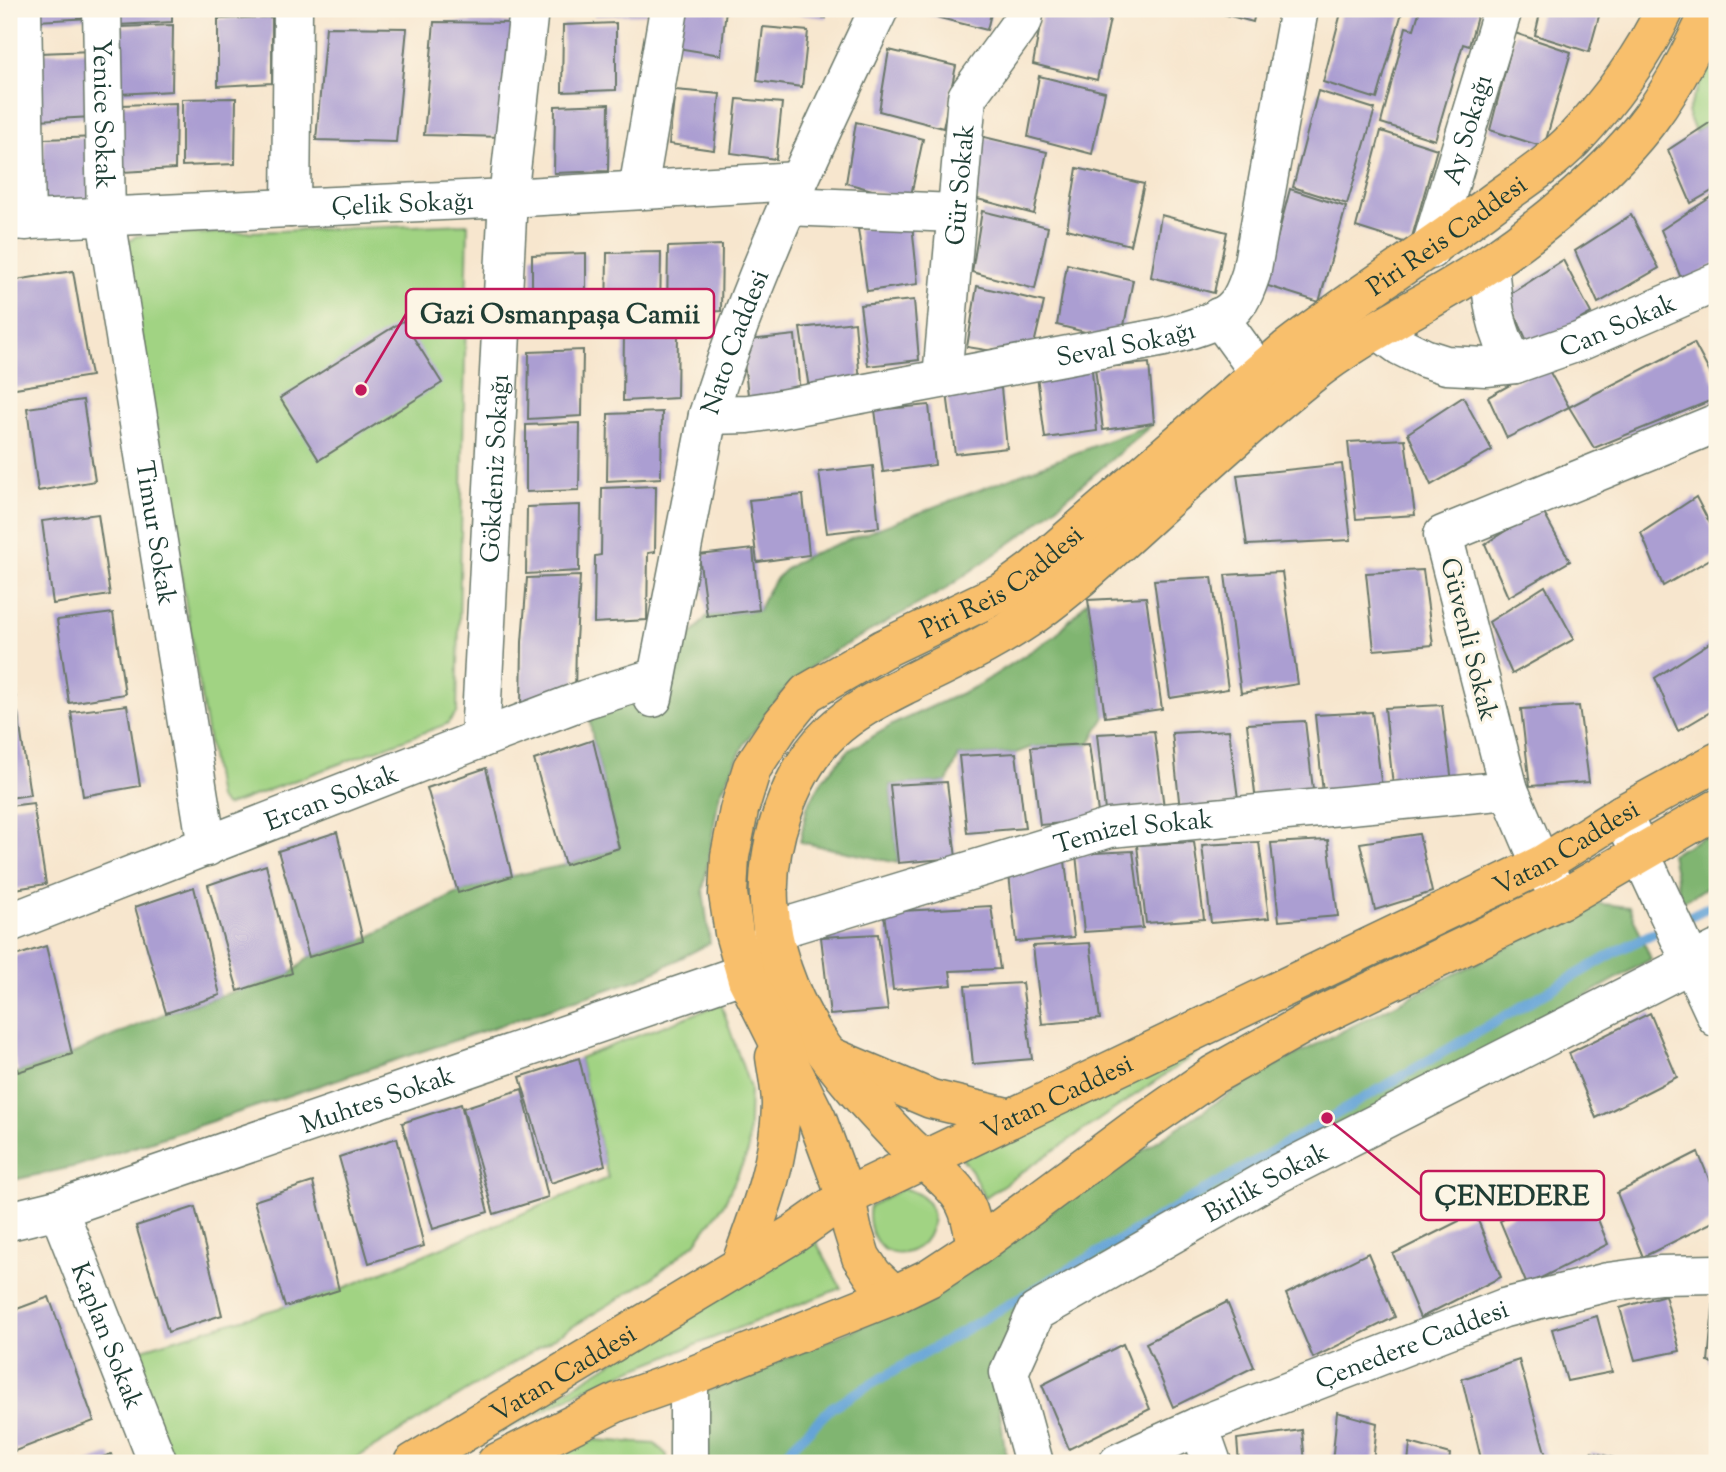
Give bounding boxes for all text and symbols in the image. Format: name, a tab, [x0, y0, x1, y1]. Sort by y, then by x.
street label: Yenice Sokak	[82, 39, 121, 189]
street label: Ay Sokağı	[1435, 70, 1503, 190]
street label: Gür Sokak	[938, 123, 985, 247]
street label: Piri Reis Caddesi	[1360, 168, 1535, 307]
street label: Çelik Sokağı	[331, 184, 475, 227]
street label: Nato Caddesi	[693, 265, 780, 420]
street label: Can Sokak	[1555, 286, 1682, 368]
callout: Gazi Osmanpaşa Camii	[406, 289, 714, 338]
text: Gazi Osmanpaşa Camii	[420, 296, 700, 336]
street label: Seval Sokağı	[1053, 313, 1200, 378]
street label: Gökdeniz Sokağı	[473, 373, 520, 564]
street label: Timur Sokak	[124, 458, 184, 608]
street label: Piri Reis Caddesi	[914, 518, 1093, 650]
street label: Güvenli Sokak	[1429, 554, 1506, 725]
street label: Ercan Sokak	[260, 757, 404, 842]
street label: Vatan Caddesi	[1488, 792, 1647, 906]
street label: Temizel Sokak	[1050, 802, 1215, 865]
street label: Vatan Caddesi	[976, 1047, 1140, 1151]
street label: Muhtes Sokak	[296, 1058, 460, 1145]
street label: Birlik Sokak	[1197, 1135, 1335, 1233]
callout: ÇENEDERE	[1421, 1171, 1604, 1220]
text: ÇENEDERE	[1435, 1178, 1590, 1218]
street label: Kaplan Sokak	[60, 1258, 151, 1415]
street label: Çenedere Caddesi	[1310, 1292, 1514, 1400]
street label: Vatan Caddesi	[484, 1317, 644, 1433]

